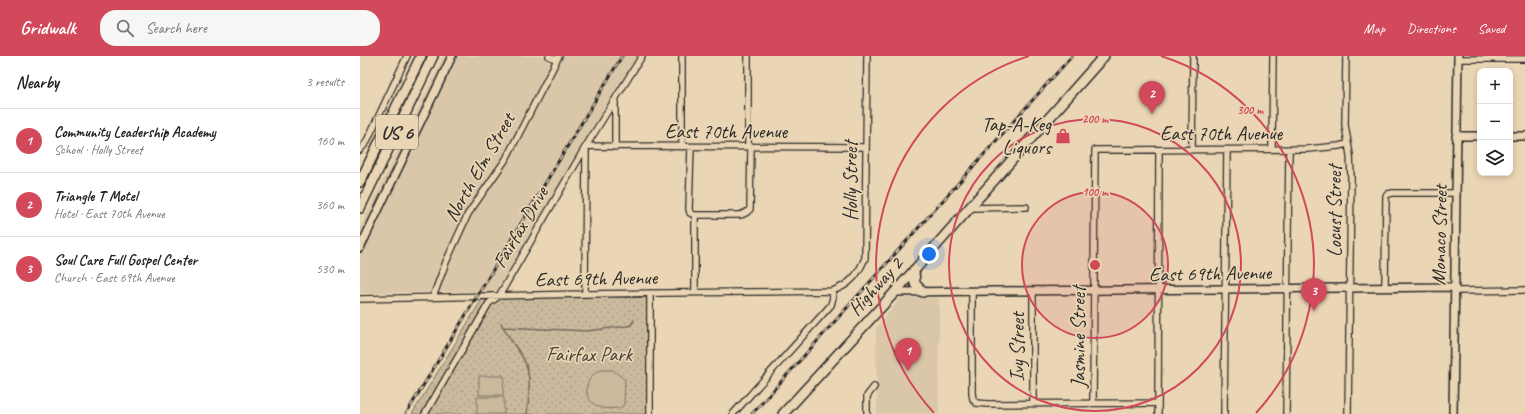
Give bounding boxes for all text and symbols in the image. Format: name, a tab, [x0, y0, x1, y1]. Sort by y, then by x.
search box	[100, 10, 380, 46]
text: Gridwalk	[20, 16, 76, 40]
icon: search	[114, 17, 136, 39]
text: Search here	[146, 19, 207, 38]
text: Map	[1364, 20, 1385, 37]
text: Directions	[1407, 20, 1456, 37]
text: Saved	[1478, 20, 1505, 37]
map controls	[1477, 68, 1513, 176]
button: +	[1477, 68, 1513, 104]
text: Nearby	[16, 72, 59, 93]
text: 3 results	[306, 74, 344, 90]
pin: 2	[1139, 81, 1165, 114]
text: 300 m	[1237, 102, 1264, 118]
button: −	[1477, 104, 1513, 140]
street label: North Elm Street	[438, 107, 522, 226]
text: 200 m	[1082, 111, 1109, 127]
place label: Tap-A-Keg Liquors	[982, 112, 1053, 160]
road number: US 6	[376, 115, 418, 149]
street label: East 70th Avenue	[665, 119, 789, 144]
street label: East 70th Avenue	[1160, 121, 1284, 146]
text: Community Leadership Academy	[54, 123, 216, 142]
shop icon: Tap-A-Keg Liquors	[1054, 127, 1072, 145]
text: 1	[26, 133, 32, 149]
text: 160 m	[316, 133, 344, 149]
street label: Holly Street	[838, 138, 863, 221]
button: layers	[1477, 140, 1513, 176]
text: School · Holly Street	[54, 142, 143, 158]
street label: Locust Street	[1322, 162, 1347, 257]
street label: Fairfax Drive	[487, 181, 554, 272]
street label: Monaco Street	[1426, 182, 1453, 286]
text: 100 m	[1082, 184, 1109, 200]
text: Triangle T Motel	[54, 187, 137, 206]
text: 2	[26, 197, 32, 213]
text: 360 m	[316, 197, 344, 213]
text: Hotel · East 70th Avenue	[54, 206, 165, 222]
your location	[919, 244, 939, 264]
street label: Highway 2	[843, 250, 910, 321]
text: Soul Care Full Gospel Center	[54, 251, 197, 270]
centre of rings	[1088, 258, 1102, 272]
street label: East 69th Avenue	[1149, 260, 1273, 287]
text: 3	[26, 261, 32, 277]
text: 530 m	[316, 261, 344, 277]
street label: East 69th Avenue	[535, 265, 659, 292]
text: Church · East 69th Avenue	[54, 270, 175, 286]
pin: 3	[1301, 278, 1327, 311]
street label: Jasmine Street	[1066, 283, 1091, 389]
street label: Ivy Street	[1005, 310, 1030, 382]
pin: 1	[895, 338, 921, 371]
park label: Fairfax Park	[546, 342, 633, 367]

